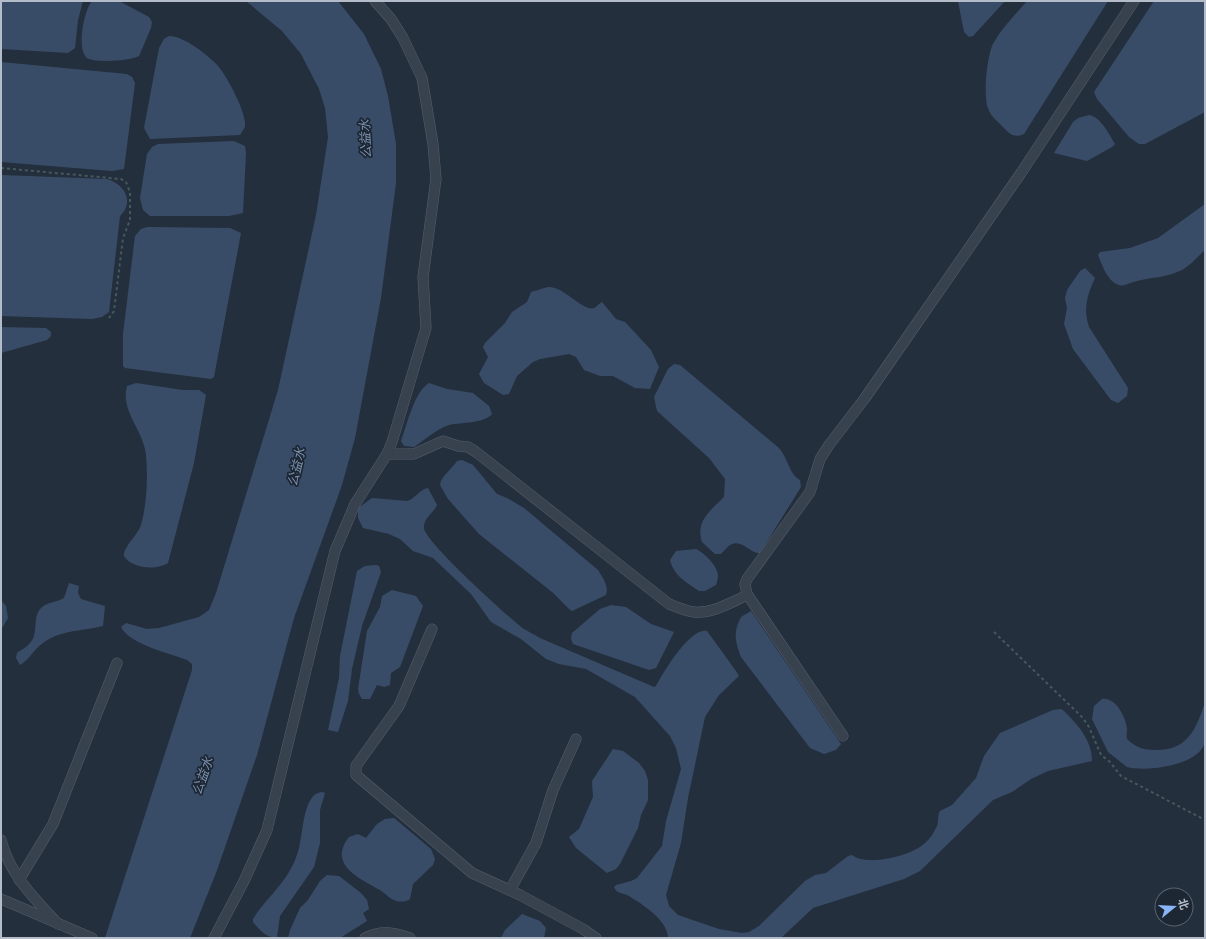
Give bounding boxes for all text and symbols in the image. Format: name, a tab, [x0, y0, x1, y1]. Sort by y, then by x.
water label: 公益水	[356, 118, 376, 159]
water label: 公益水	[284, 445, 310, 488]
water label: 公益水	[188, 754, 218, 797]
north arrow	[1154, 887, 1194, 927]
text: 北	[1174, 897, 1192, 912]

